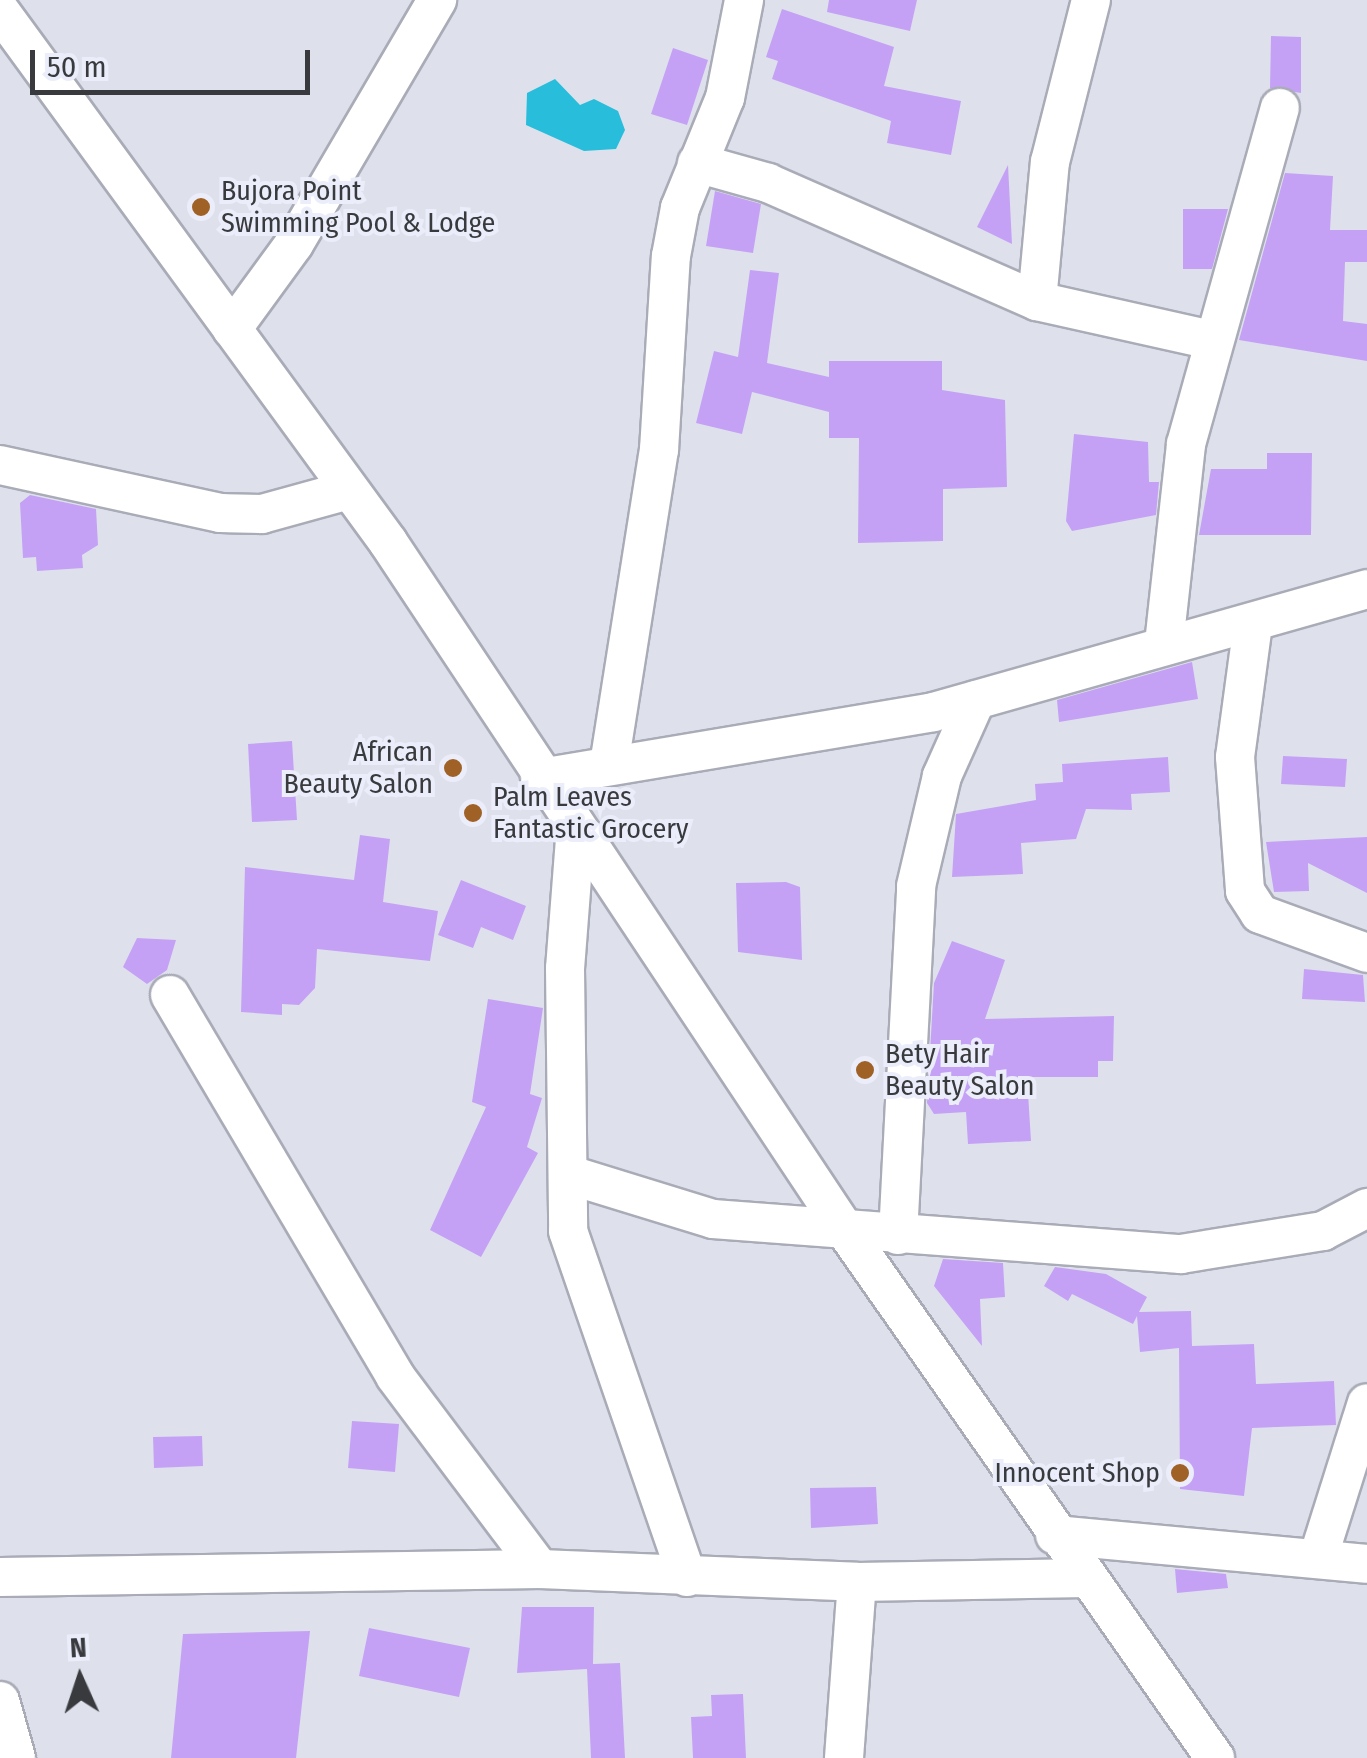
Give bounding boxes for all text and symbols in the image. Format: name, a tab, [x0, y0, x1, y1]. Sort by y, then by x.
scale bar	[35, 30, 315, 92]
text: 50 m	[47, 49, 107, 85]
place label: Bujora Point Swimming Pool & Lodge	[221, 174, 495, 240]
marker: Bujora Point Swimming Pool & Lodge	[190, 196, 212, 218]
place label: African Beauty Salon	[284, 735, 433, 801]
marker: African Beauty Salon	[442, 757, 464, 779]
place label: Palm Leaves Fantastic Grocery	[493, 780, 689, 846]
marker: Palm Leaves Fantastic Grocery	[462, 802, 484, 824]
place label: Bety Hair Beauty Salon	[885, 1037, 1034, 1103]
marker: Bety Hair Beauty Salon	[854, 1059, 876, 1081]
place label: Innocent Shop	[994, 1456, 1160, 1490]
marker: Innocent Shop	[1169, 1462, 1191, 1484]
north arrow	[30, 1628, 130, 1728]
text: N	[69, 1631, 88, 1664]

